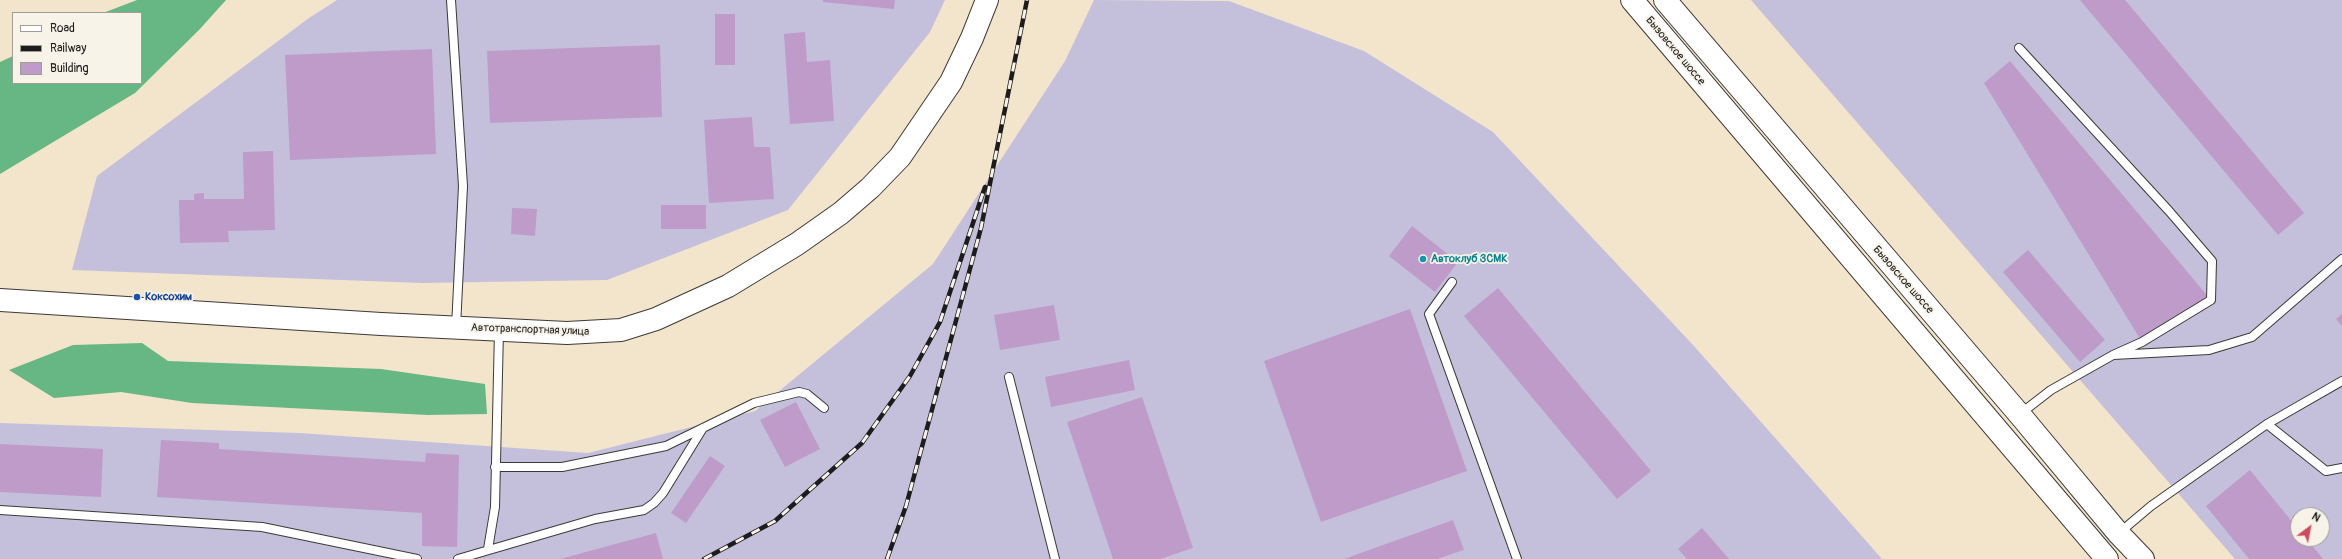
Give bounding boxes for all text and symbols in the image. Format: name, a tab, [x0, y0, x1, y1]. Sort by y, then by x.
legend	[12, 12, 142, 84]
street label: Бызовское шоссе	[1642, 14, 1708, 88]
text: Road	[50, 21, 75, 36]
text: Railway	[50, 41, 86, 56]
text: Building	[50, 61, 89, 76]
street label: Бызовское шоссе	[1870, 243, 1936, 317]
place label: Автоклуб ЗСМК	[1431, 252, 1507, 266]
marker: Автоклуб ЗСМК	[1418, 254, 1428, 264]
place label: Коксохим	[145, 290, 192, 304]
marker: Коксохим	[132, 292, 142, 302]
street label: Автотранспортная улица	[470, 321, 590, 339]
north arrow	[2290, 507, 2330, 547]
text: N	[2309, 510, 2323, 525]

